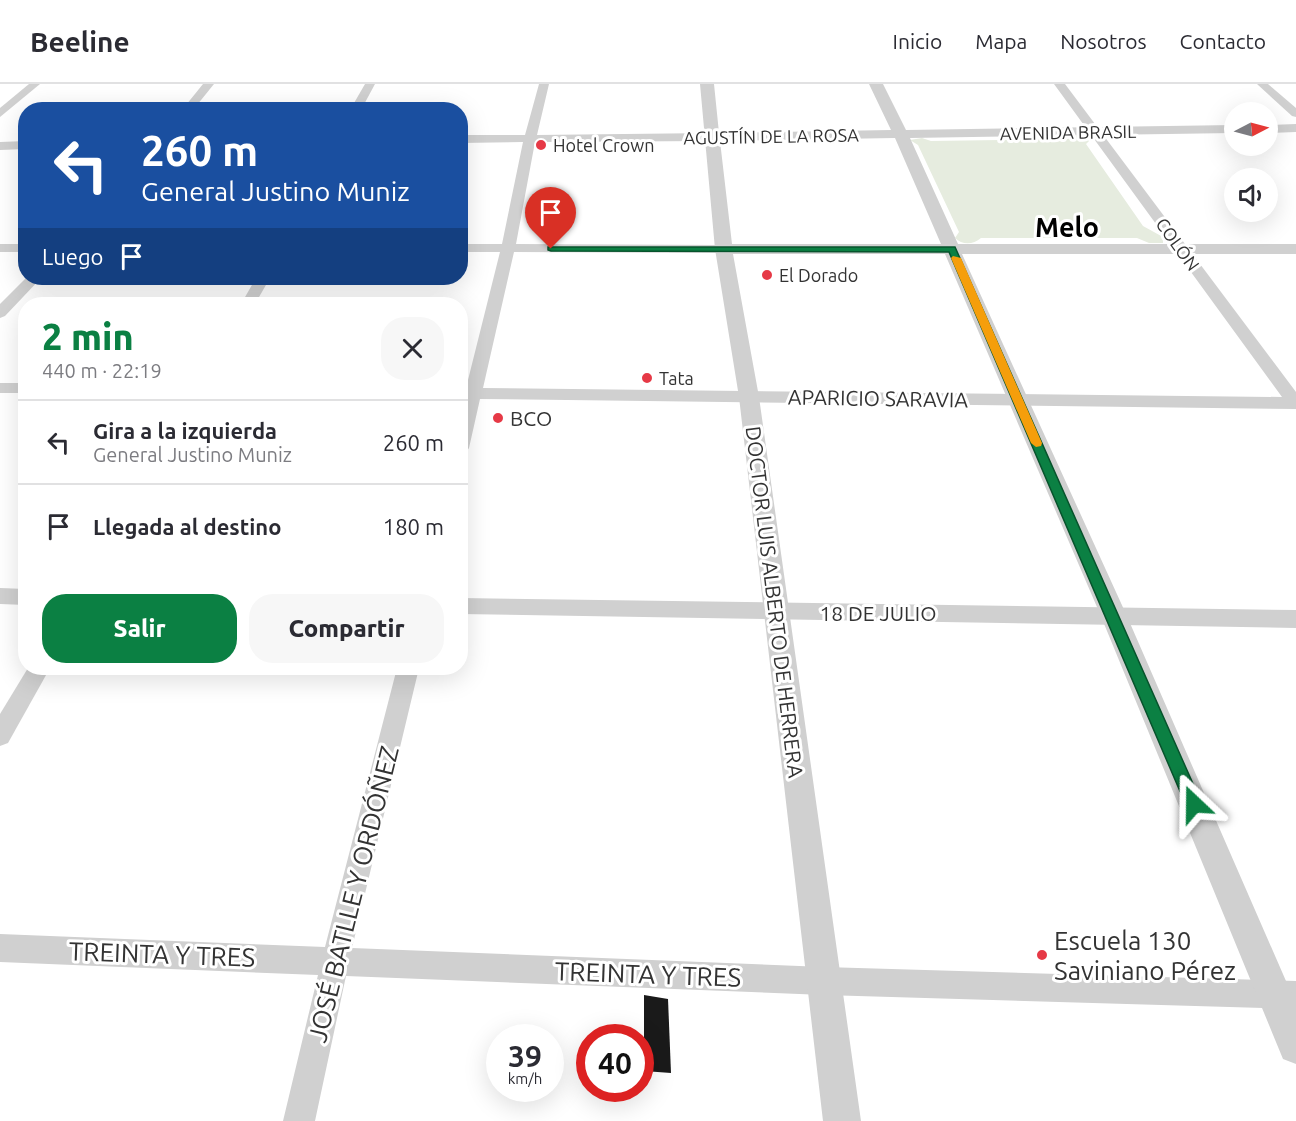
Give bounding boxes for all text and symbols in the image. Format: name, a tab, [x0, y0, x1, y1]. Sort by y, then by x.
text: Beeline	[30, 26, 130, 57]
text: Inicio	[893, 29, 942, 53]
text: Mapa	[975, 29, 1027, 53]
text: Nosotros	[1060, 29, 1147, 53]
text: Contacto	[1180, 29, 1266, 53]
north arrow	[1224, 102, 1278, 156]
map controls	[1224, 102, 1278, 222]
street label: AVENIDA BRASIL	[1000, 121, 1136, 143]
street label: AGUSTÍN DE LA ROSA	[683, 123, 859, 148]
icon: left	[42, 126, 120, 204]
text: 260 m	[141, 127, 258, 174]
place label: Hotel Crown	[553, 135, 654, 155]
marker: Hotel Crown	[534, 138, 548, 152]
button: sound	[1224, 168, 1278, 222]
text: General Justino Muniz	[141, 176, 410, 206]
pin	[525, 187, 576, 249]
icon: arrive	[534, 196, 567, 229]
district label: Melo	[1035, 212, 1099, 242]
street label: COLÓN	[1152, 213, 1205, 274]
icon: arrive	[115, 240, 148, 273]
text: Luego	[42, 244, 103, 269]
place label: El Dorado	[779, 265, 858, 285]
marker: El Dorado	[760, 268, 774, 282]
text: 2 min	[42, 316, 134, 357]
button: close	[381, 317, 444, 380]
text: 440 m · 22:19	[42, 359, 162, 382]
place label: Tata	[659, 368, 694, 388]
marker: Tata	[640, 371, 654, 385]
street label: APARICIO SARAVIA	[788, 384, 969, 412]
place label: BCO	[510, 406, 552, 430]
marker: BCO	[491, 411, 505, 425]
text: Gira a la izquierda	[93, 418, 277, 443]
street label: DOCTOR LUIS ALBERTO DE HERRERA	[742, 425, 809, 780]
icon: left	[42, 426, 75, 459]
text: 260 m	[383, 430, 444, 455]
text: General Justino Muniz	[93, 443, 292, 466]
icon: arrive	[42, 510, 75, 543]
text: Llegada al destino	[93, 514, 281, 539]
text: 180 m	[383, 514, 444, 539]
button: Salir	[42, 594, 237, 663]
button: Compartir	[249, 594, 444, 663]
street label: 18 DE JULIO	[820, 601, 936, 625]
street label: JOSÉ BATLLE Y ORDÓÑEZ	[301, 743, 404, 1045]
position arrow	[1162, 772, 1226, 836]
place label: Escuela 130 Saviniano Pérez	[1054, 926, 1236, 985]
street label: TREINTA Y TRES	[68, 936, 256, 972]
marker: Escuela 130 Saviniano Pérez	[1035, 948, 1049, 962]
street label: TREINTA Y TRES	[554, 956, 742, 992]
speed limit sign: 40	[576, 1024, 654, 1102]
text: 39	[508, 1039, 542, 1073]
text: km/h	[508, 1070, 542, 1087]

